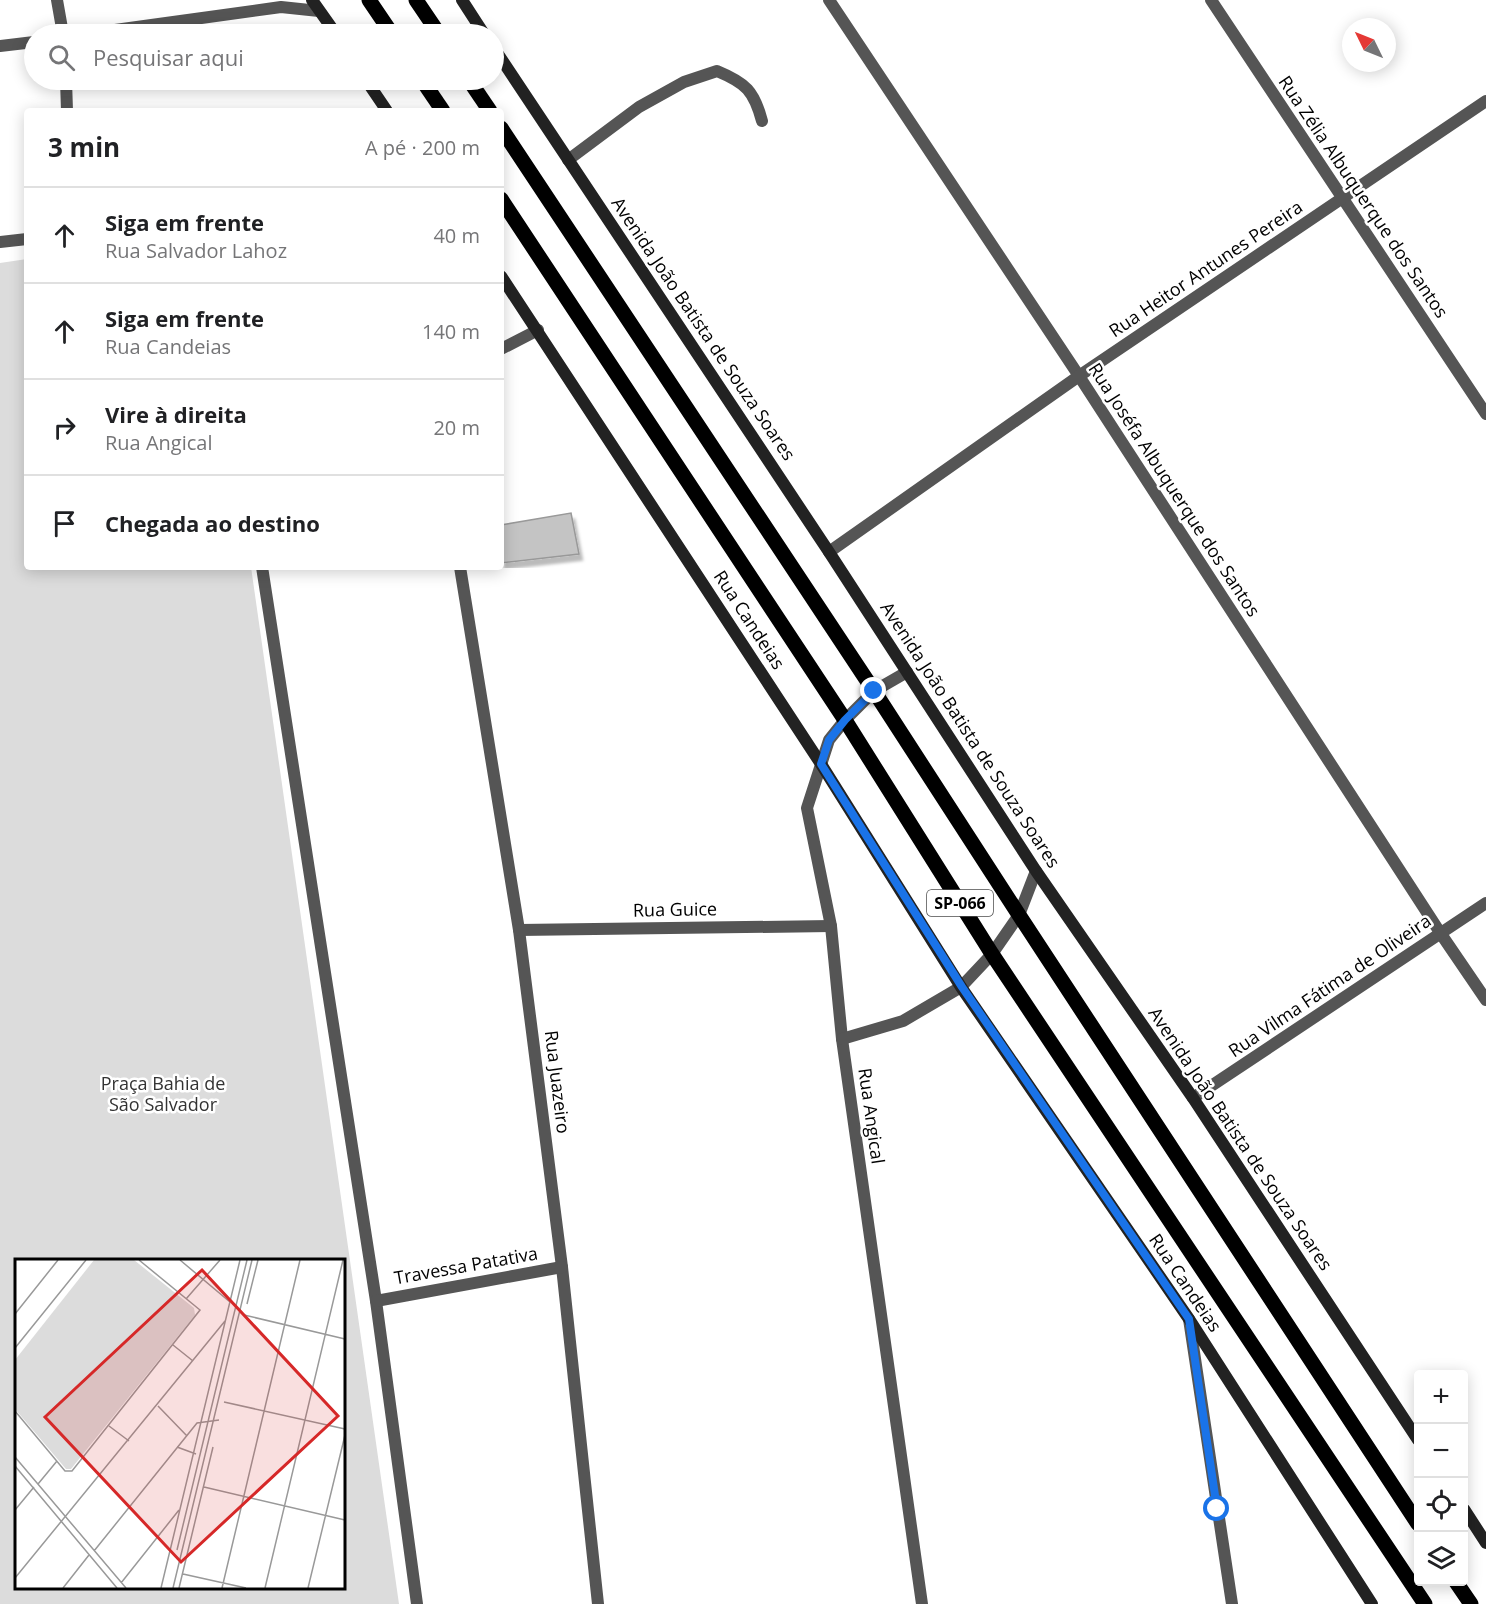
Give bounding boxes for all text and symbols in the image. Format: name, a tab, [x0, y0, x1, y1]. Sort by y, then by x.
north arrow	[1342, 18, 1396, 72]
search box	[24, 24, 504, 90]
icon: search	[45, 41, 78, 74]
text: Pesquisar aqui	[93, 42, 244, 72]
street label: Rua Zélia Albuquerque dos Santos	[1274, 71, 1454, 322]
text: 3 min	[48, 129, 120, 165]
text: A pé · 200 m	[365, 134, 480, 161]
street label: Avenida João Batista de Souza Soares	[606, 192, 801, 465]
street label: Rua Heitor Antunes Pereira	[1104, 194, 1307, 342]
text: Siga em frente	[105, 207, 264, 237]
icon: ahead	[48, 219, 81, 252]
text: 40 m	[433, 222, 480, 249]
text: Rua Salvador Lahoz	[105, 237, 287, 264]
text: Siga em frente	[105, 303, 264, 333]
icon: ahead	[48, 315, 81, 348]
text: 140 m	[422, 318, 480, 345]
text: Rua Candeias	[105, 333, 231, 360]
street label: Rua Joséfa Albuquerque dos Santos	[1084, 358, 1266, 621]
text: Vire à direita	[105, 399, 247, 429]
icon: right	[48, 411, 81, 444]
text: 20 m	[433, 414, 480, 441]
text: Rua Angical	[105, 429, 212, 456]
icon: arrive	[48, 507, 81, 540]
text: Chegada ao destino	[105, 508, 320, 538]
street label: Rua Candeias	[709, 565, 791, 674]
street label: Avenida João Batista de Souza Soares	[876, 597, 1066, 872]
route end	[860, 677, 886, 703]
road number: SP-066	[927, 890, 993, 916]
street label: Rua Guice	[633, 896, 717, 922]
street label: Rua Vilma Fátima de Oliveira	[1223, 908, 1435, 1062]
street label: Avenida João Batista de Souza Soares	[1143, 1002, 1338, 1275]
street label: Rua Juazeiro	[540, 1029, 576, 1135]
street label: Rua Angical	[853, 1066, 891, 1165]
park label: Praça Bahia de São Salvador	[101, 1071, 225, 1116]
street label: Rua Candeias	[1144, 1229, 1227, 1336]
street label: Travessa Patativa	[392, 1241, 540, 1289]
inset map	[15, 1259, 345, 1589]
map controls	[1414, 1370, 1468, 1586]
button: +	[1414, 1370, 1468, 1424]
button: −	[1414, 1424, 1468, 1478]
button: locate	[1414, 1478, 1468, 1532]
route start	[1203, 1495, 1229, 1521]
button: layers	[1414, 1532, 1468, 1586]

